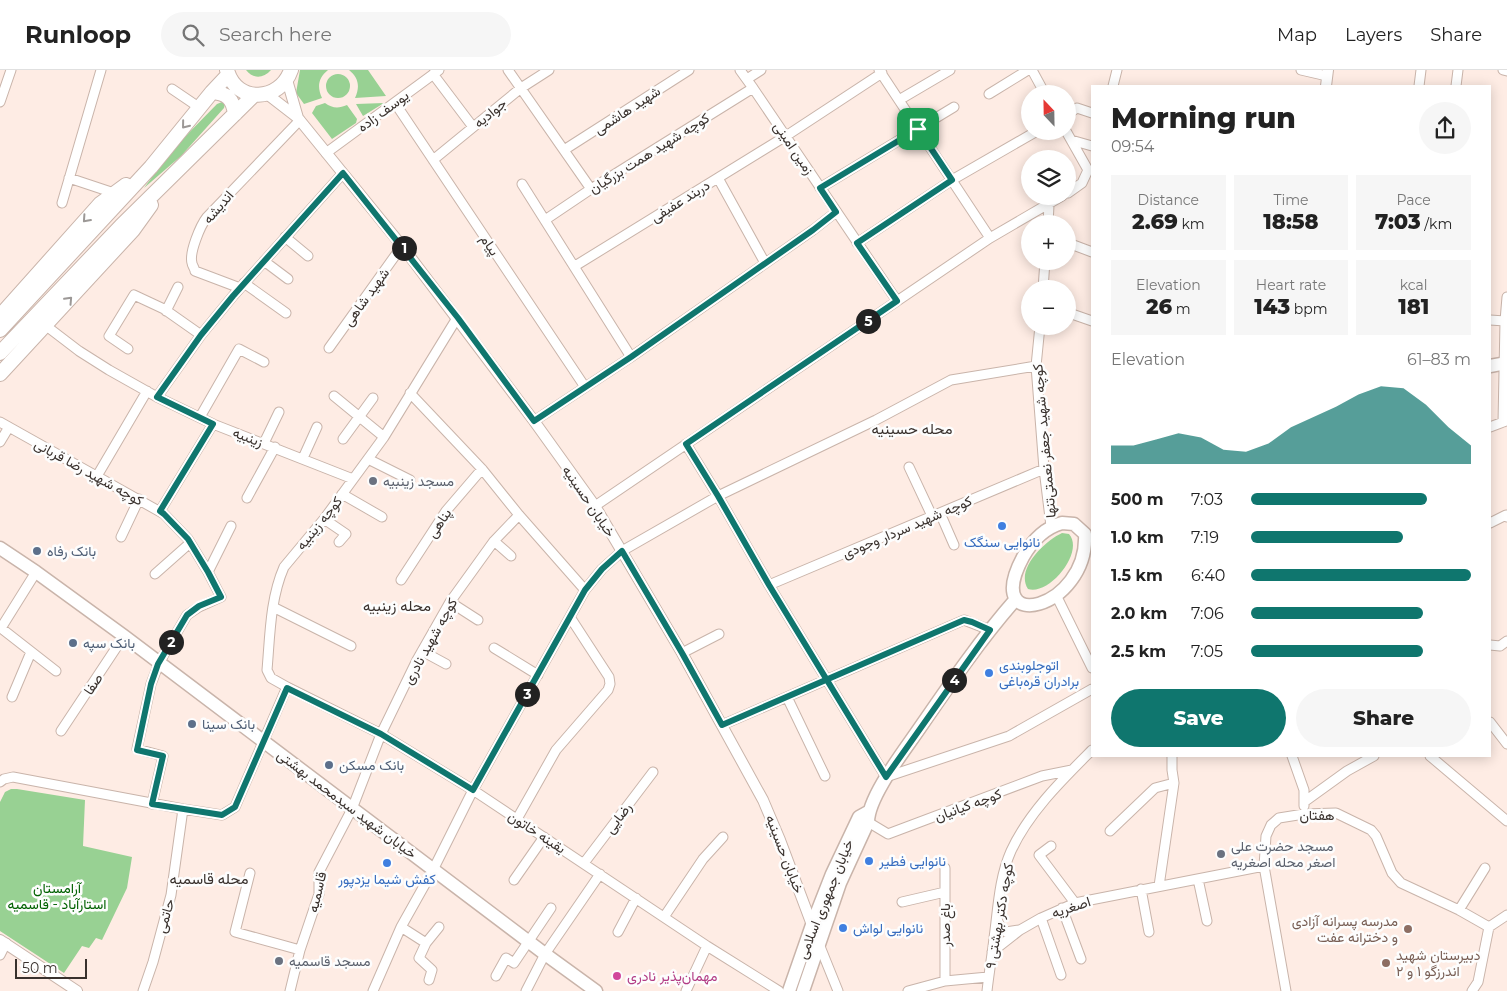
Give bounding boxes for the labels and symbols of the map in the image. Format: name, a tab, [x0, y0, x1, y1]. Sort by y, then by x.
street label: شهید هاشمی	[590, 82, 664, 138]
north arrow	[1021, 85, 1076, 140]
street label: یوسف زاده	[354, 86, 412, 136]
street label: جوادیه	[470, 94, 510, 132]
pin	[897, 108, 939, 150]
street label: کوچه شهید همت بزرگیان	[585, 109, 713, 198]
street label: زمین امینی	[770, 118, 818, 178]
one-way arrow	[183, 119, 191, 128]
street label: دربند عفیفی	[647, 176, 713, 226]
street label: اندیشه	[199, 187, 237, 227]
one-way arrow	[83, 214, 92, 223]
street label: پیام	[476, 231, 504, 260]
pin: 1	[392, 236, 416, 260]
street label: شهید شاهی	[339, 264, 393, 330]
one-way arrow	[63, 296, 72, 305]
pin: 5	[856, 308, 880, 334]
street label: کوچه شهید جعفر نعمتی‌تنها	[1028, 363, 1061, 519]
district label: محله حسینیه	[871, 419, 953, 438]
street label: زینبیه	[230, 423, 266, 451]
street label: کوچه شهید رضا قربانی	[31, 435, 147, 510]
street label: خیابان حسینیه	[558, 462, 620, 540]
place label: مسجد زینبیه	[383, 472, 454, 490]
marker: مسجد زینبیه	[367, 475, 379, 487]
street label: کوچه شهید سردار وجودی	[839, 492, 975, 563]
street label: کوچه زینبیه	[292, 493, 347, 554]
street label: پناهی	[423, 505, 456, 542]
marker: نانوایی سنگک	[996, 520, 1008, 532]
place label: نانوایی سنگک	[964, 533, 1040, 551]
place label: بانک رفاه	[47, 542, 96, 560]
marker: بانک رفاه	[31, 545, 43, 557]
street label: کوچه شهید نادری	[399, 595, 462, 688]
district label: محله زینبیه	[363, 596, 431, 615]
pin: 2	[158, 630, 184, 654]
place label: بانک سپه	[83, 634, 135, 653]
marker: بانک سپه	[67, 637, 79, 649]
place label: اتوجلوبندی برادران قره‌باغی	[999, 656, 1079, 690]
marker: اتوجلوبندی برادران قره‌باغی	[983, 667, 995, 679]
pin: 4	[942, 668, 966, 692]
street label: صفا	[79, 669, 107, 698]
pin: 3	[514, 682, 540, 706]
place label: بانک سینا	[202, 715, 255, 733]
marker: بانک سینا	[186, 718, 198, 730]
street label: خیابان شهید سیدمحمد بهشتی	[274, 746, 420, 862]
place label: بانک مسکن	[339, 756, 404, 774]
marker: بانک مسکن	[323, 759, 335, 771]
street label: کوچه کیانیان	[932, 785, 1004, 826]
street label: رضایی	[600, 799, 636, 837]
street label: هفتان	[1299, 806, 1335, 824]
street label: یقینه خاتون	[505, 807, 569, 857]
street label: خیابان حسینیه	[762, 812, 808, 896]
street label: خیابان جمهوری اسلامی	[793, 836, 857, 962]
place label: مسجد حضرت علی اصغر محله اصغریه	[1231, 837, 1335, 871]
marker: مسجد حضرت علی اصغر محله اصغریه	[1215, 848, 1227, 860]
place label: نانوایی فطیر	[878, 852, 946, 870]
marker: نانوایی فطیر	[863, 855, 875, 867]
marker: کفش شیما یزدپور	[381, 857, 393, 869]
street label: کوچه دکتر بهشتی ۹	[981, 862, 1018, 970]
district label: محله قاسمیه	[169, 869, 249, 888]
street label: قاسمیه	[304, 870, 330, 914]
place label: کفش شیما یزدپور	[337, 870, 436, 889]
park label: آرامستان استارآباد - قاسمیه	[7, 879, 107, 913]
street label: اصغریه	[1049, 892, 1093, 922]
street label: حاتمی	[152, 897, 178, 935]
street label: باغ صدر	[936, 903, 956, 948]
place label: مدرسه پسرانه آزادی و دخترانه عفت	[1292, 912, 1398, 946]
place label: نانوایی لواش	[853, 919, 923, 937]
marker: نانوایی لواش	[837, 922, 849, 934]
marker: مدرسه پسرانه آزادی و دخترانه عفت	[1402, 923, 1414, 935]
place label: دبیرستان شهید اندرزگو ۱ و ۲	[1396, 946, 1481, 980]
place label: مسجد قاسمیه	[289, 952, 370, 970]
marker: مسجد قاسمیه	[273, 955, 285, 967]
scale bar	[15, 956, 88, 979]
marker: دبیرستان شهید اندرزگو ۱ و ۲	[1380, 957, 1392, 969]
place label: مهمان‌پذیر نادری	[627, 967, 717, 986]
marker: مهمان‌پذیر نادری	[611, 970, 623, 982]

